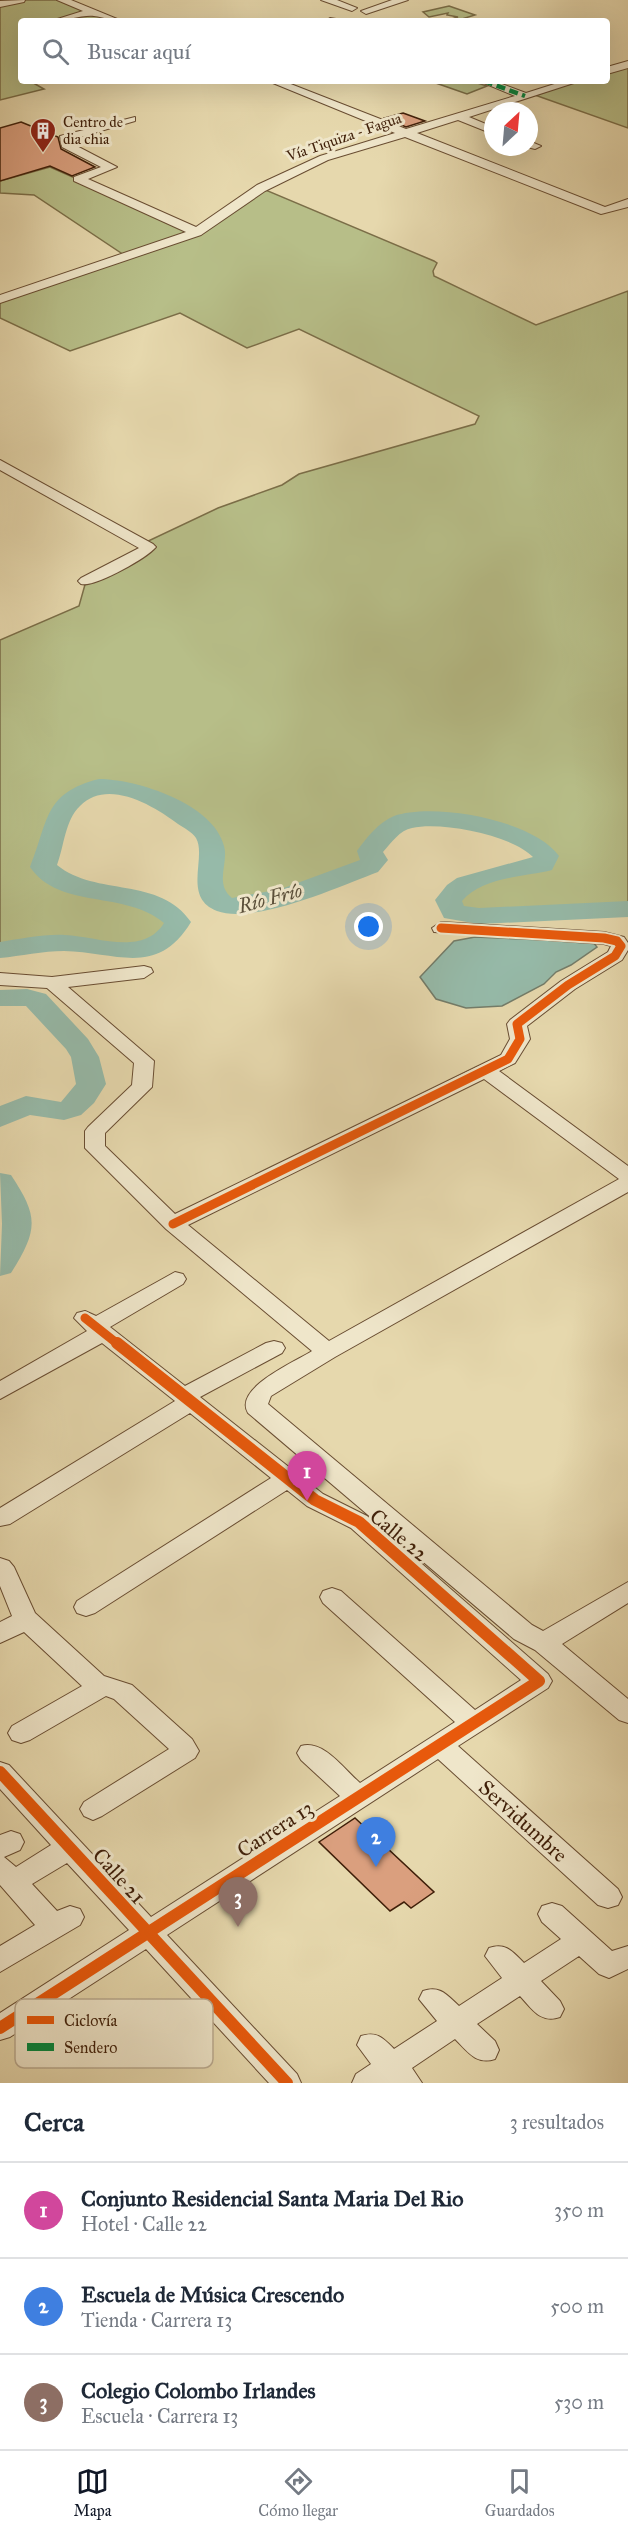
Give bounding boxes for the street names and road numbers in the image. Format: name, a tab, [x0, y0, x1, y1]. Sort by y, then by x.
street label: Vía Tiquiza - Fagua	[283, 109, 405, 166]
street label: Calle 22	[364, 1503, 434, 1567]
street label: Servidumbre	[473, 1774, 573, 1868]
street label: Carrera 13	[232, 1795, 318, 1863]
street label: Calle 21	[87, 1843, 151, 1909]

